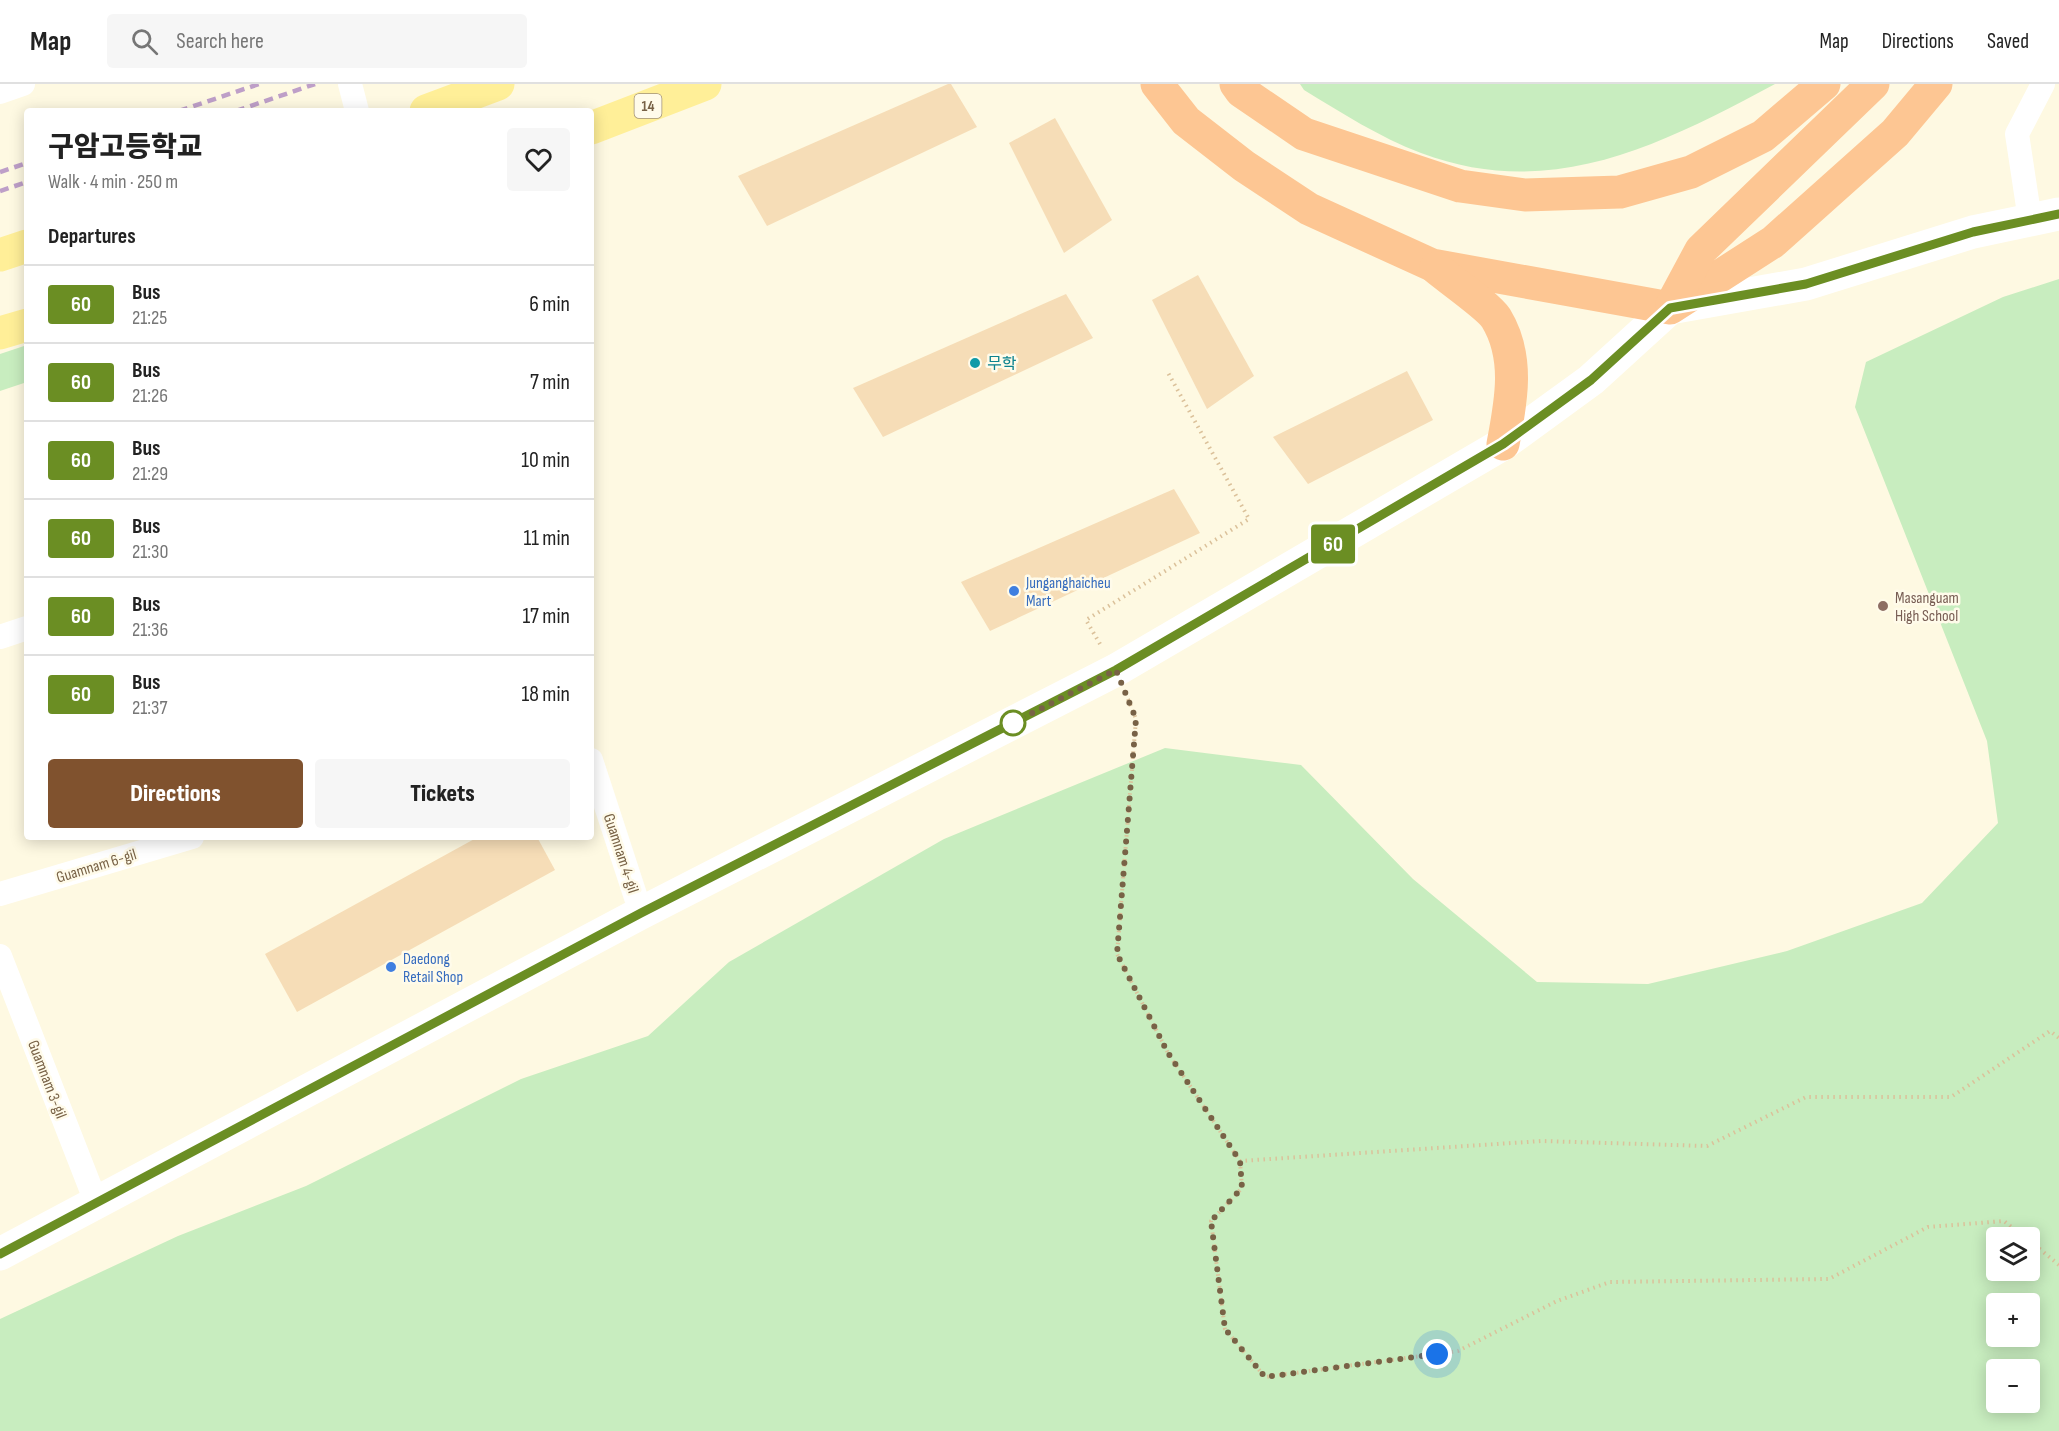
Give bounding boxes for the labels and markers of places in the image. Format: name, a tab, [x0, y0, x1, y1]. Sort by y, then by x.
place label: 무학	[987, 355, 1017, 374]
marker: 무학	[968, 356, 982, 370]
place label: Junganghaicheu Mart	[1025, 574, 1111, 611]
marker: Junganghaicheu Mart	[1007, 584, 1021, 598]
place label: Masanguam High School	[1895, 589, 1959, 626]
marker: Masanguam High School	[1876, 599, 1890, 613]
unlabelled marker	[1000, 710, 1026, 736]
place label: Daedong Retail Shop	[403, 950, 463, 987]
marker: Daedong Retail Shop	[384, 960, 398, 974]

